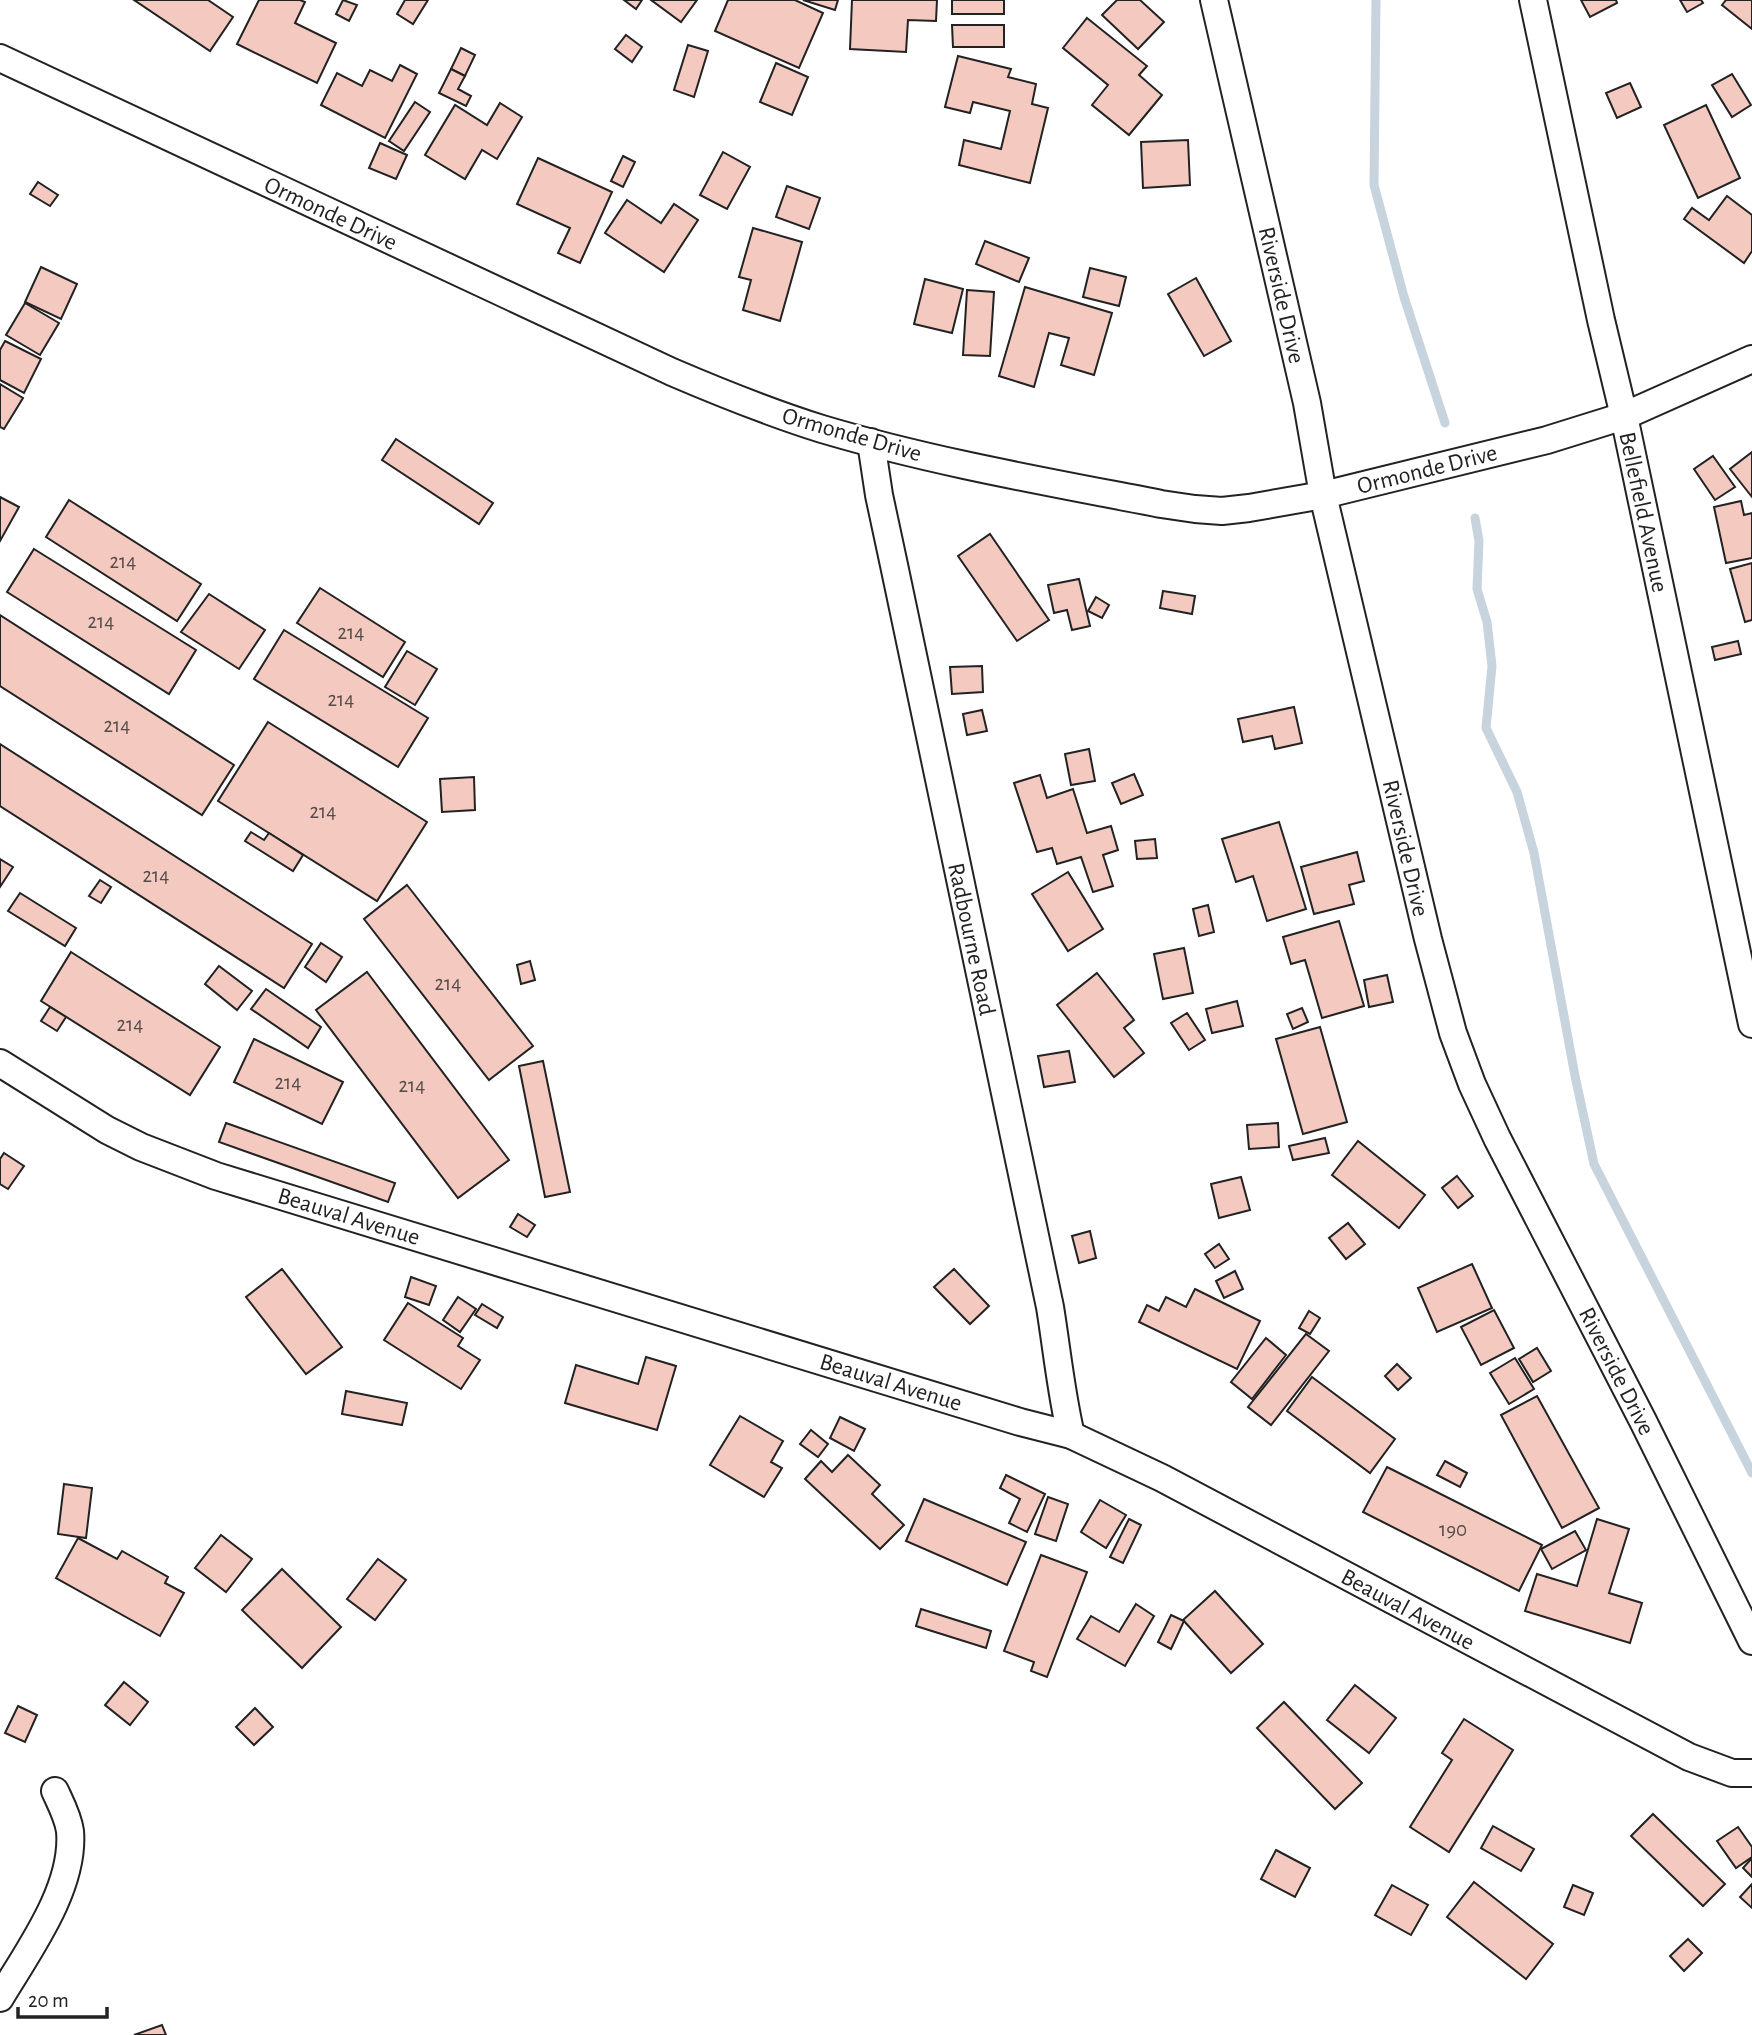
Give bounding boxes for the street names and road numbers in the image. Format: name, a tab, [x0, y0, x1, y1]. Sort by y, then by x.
street label: Ormonde Drive	[260, 173, 401, 255]
street label: Riverside Drive	[1254, 224, 1308, 366]
street label: Ormonde Drive	[779, 404, 924, 466]
street label: Bellefield Avenue	[1614, 430, 1672, 595]
street label: Ormonde Drive	[1355, 441, 1500, 499]
street label: Riverside Drive	[1378, 777, 1432, 919]
street label: Radbourne Road	[943, 861, 999, 1018]
street label: Beauval Avenue	[275, 1184, 423, 1250]
street label: Riverside Drive	[1574, 1304, 1659, 1439]
street label: Beauval Avenue	[817, 1350, 965, 1416]
street label: Beauval Avenue	[1337, 1565, 1478, 1655]

